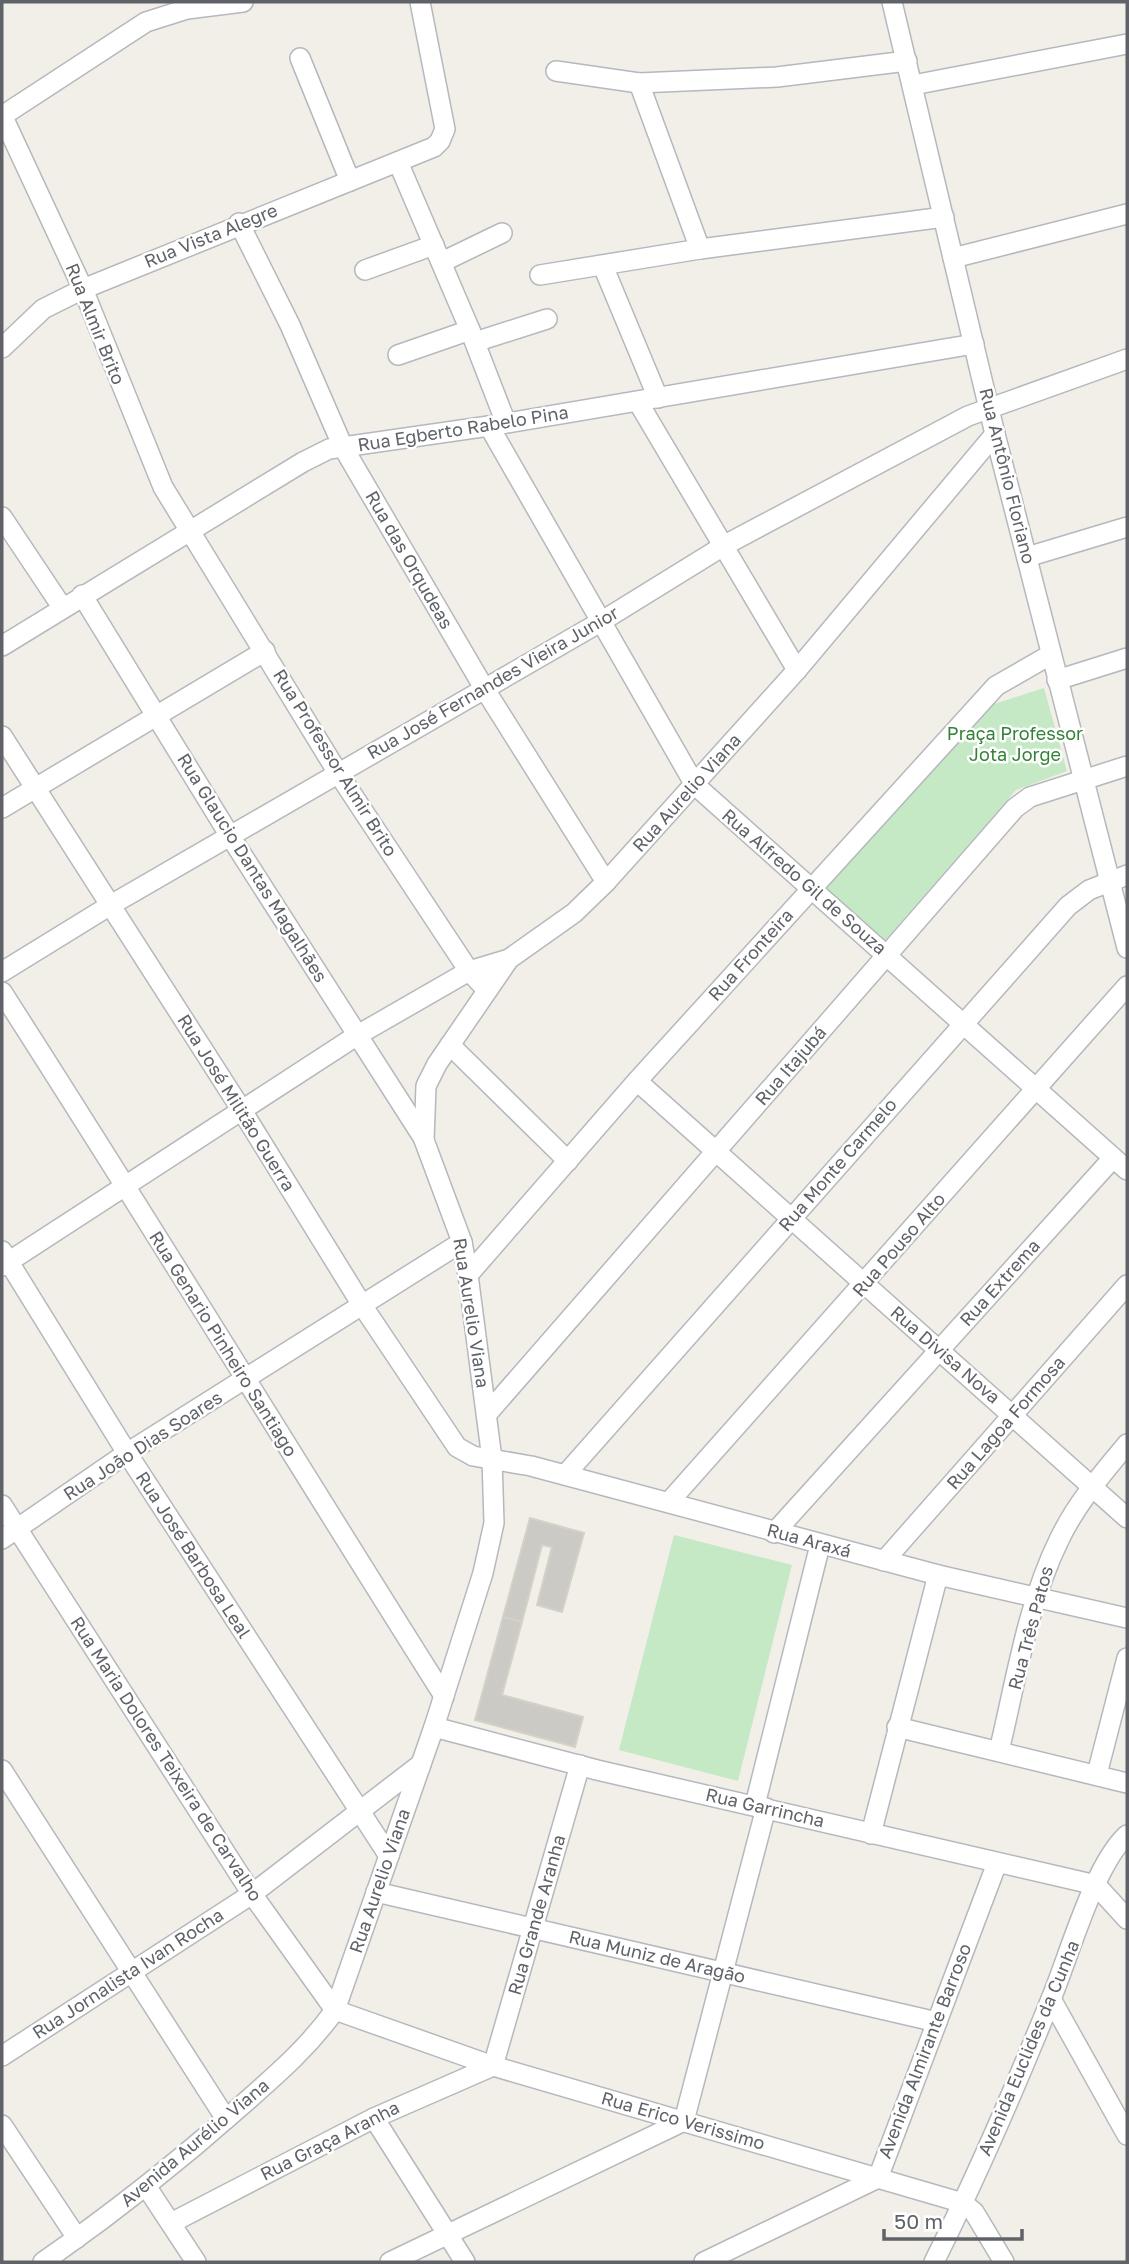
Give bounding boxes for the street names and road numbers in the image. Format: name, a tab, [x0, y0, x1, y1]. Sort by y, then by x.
street label: Rua Vista Alegre	[141, 198, 280, 272]
street label: Rua Almir Brito	[62, 260, 130, 388]
street label: Rua Antônio Floriano	[975, 385, 1040, 566]
street label: Rua Egberto Rabelo Pina	[356, 400, 570, 456]
street label: Rua das Orqudeas	[361, 486, 458, 633]
street label: Rua José Fernandes Vieira Junior	[363, 601, 622, 763]
street label: Rua Professor Almir Brito	[269, 665, 403, 860]
street label: Rua Aurelio Viana	[627, 729, 745, 856]
street label: Rua Glaucio Dantas Magalhães	[173, 749, 333, 986]
street label: Rua Alfredo Gil de Souza	[718, 804, 892, 959]
street label: Rua Fronteira	[703, 904, 797, 1005]
street label: Rua José Militão Guerra	[173, 1010, 300, 1195]
street label: Rua Itajubá	[750, 1021, 831, 1109]
street label: Rua Monte Carmelo	[774, 1093, 901, 1235]
street label: Rua Pouso Alto	[847, 1188, 949, 1301]
street label: Rua Genario Pinheiro Santiago	[145, 1227, 303, 1460]
street label: Rua Extrema	[955, 1234, 1044, 1330]
street label: Rua Aurelio Viana	[449, 1236, 495, 1389]
street label: Rua Divisa Nova	[886, 1301, 1005, 1408]
street label: Rua Lagoa Formosa	[941, 1351, 1069, 1493]
street label: Rua João Dias Soares	[59, 1386, 226, 1505]
street label: Rua José Barbosa Leal	[132, 1467, 256, 1642]
street label: Rua Araxá	[765, 1518, 854, 1562]
street label: Rua Três Patos	[1003, 1563, 1057, 1692]
street label: Rua Maria Dolores Teixeira de Carvalho	[66, 1612, 267, 1905]
street label: Rua Garrincha	[704, 1783, 827, 1831]
street label: Rua Aurelio Viana	[344, 1805, 414, 1956]
street label: Rua Grande Aranha	[503, 1832, 569, 1997]
street label: Rua Jornalista Ivan Rocha	[28, 1903, 227, 2043]
street label: Rua Muniz de Aragão	[567, 1925, 748, 1987]
street label: Avenida Euclides da Cunha	[973, 1937, 1083, 2159]
street label: Avenida Almirante Barroso	[873, 1940, 975, 2161]
street label: Avenida Aurélio Viana	[116, 2074, 273, 2211]
street label: Rua Erico Verissimo	[599, 2086, 768, 2154]
street label: Rua Graça Aranha	[256, 2096, 403, 2185]

